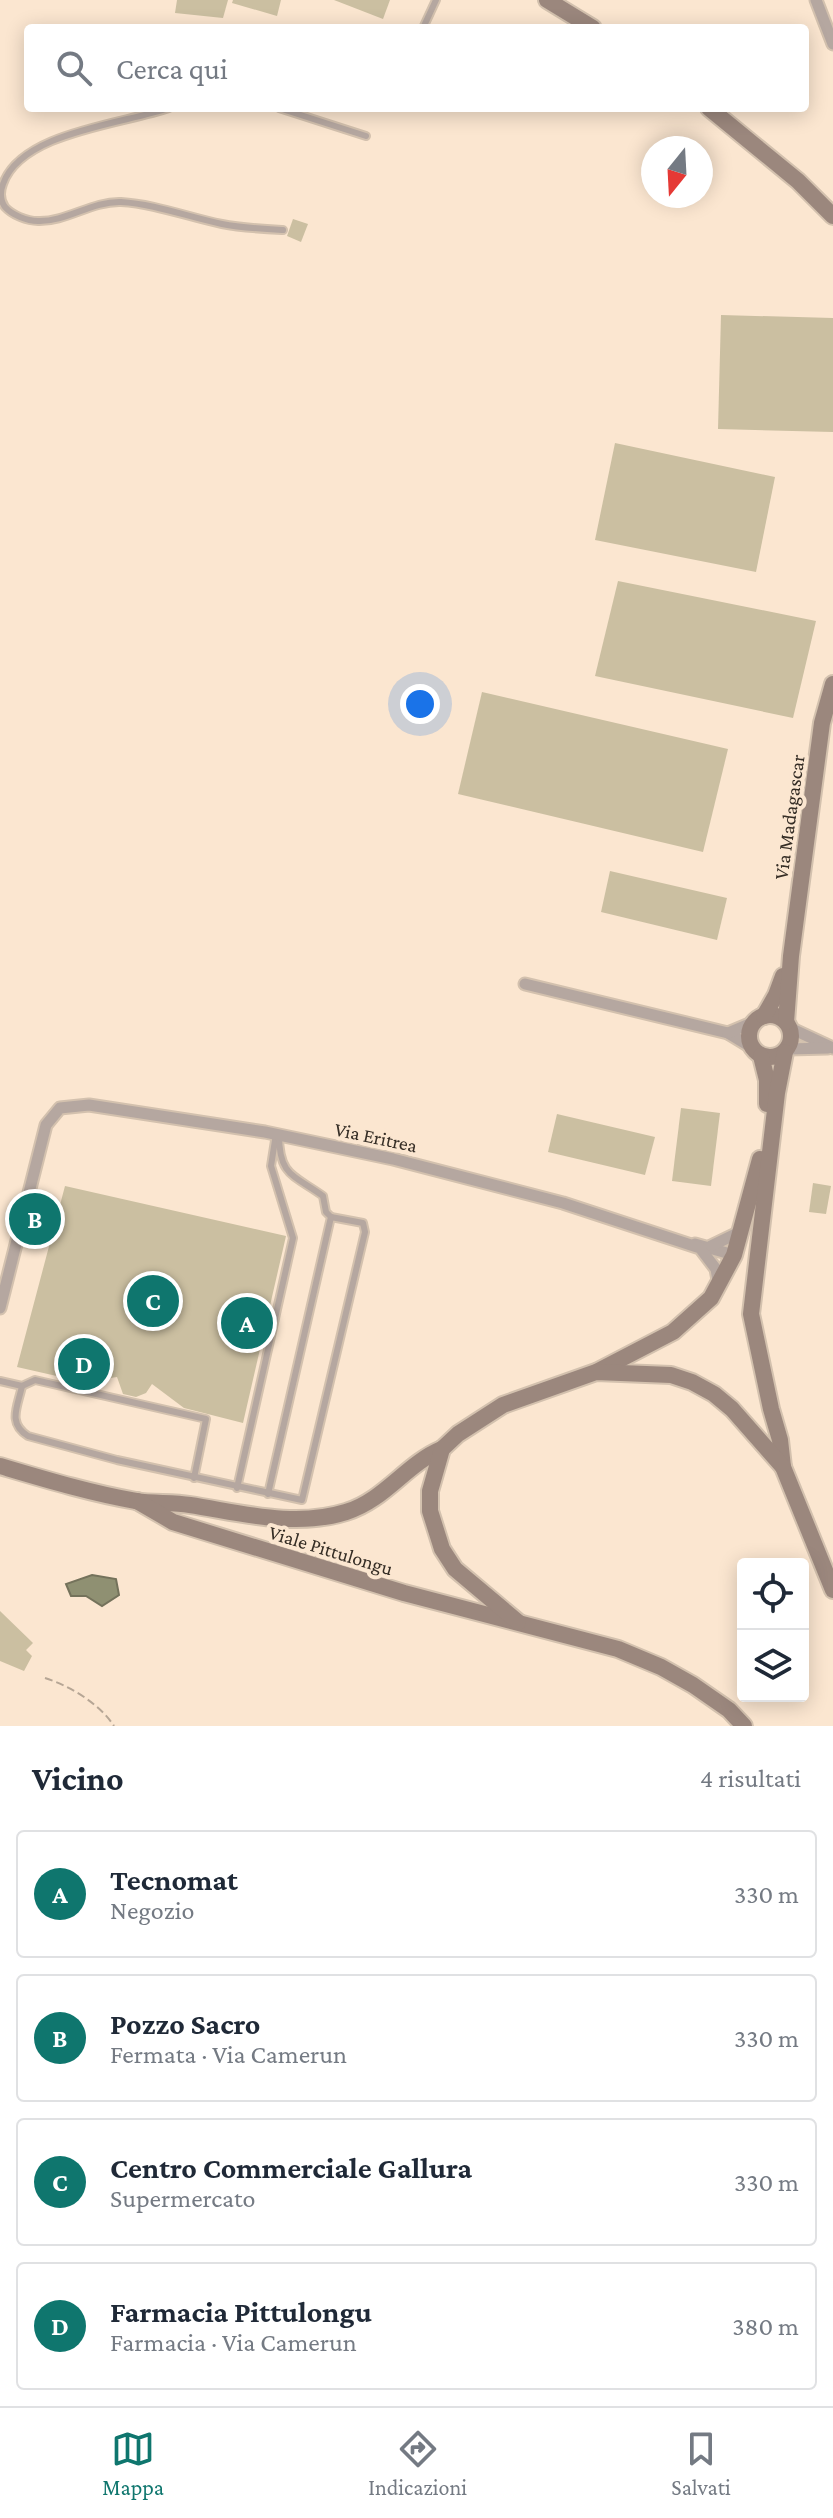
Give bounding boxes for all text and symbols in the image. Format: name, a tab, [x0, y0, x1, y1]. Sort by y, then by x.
search box	[24, 24, 809, 112]
icon: search	[52, 46, 96, 90]
text: Cerca qui	[116, 52, 228, 85]
north arrow	[641, 136, 713, 208]
your location	[400, 684, 440, 724]
street label: Via Madagascar	[769, 753, 810, 881]
street label: Via Eritrea	[333, 1118, 419, 1156]
pin: B	[9, 1189, 61, 1249]
pin: C	[127, 1271, 179, 1331]
pin: A	[221, 1293, 273, 1353]
pin: D	[58, 1334, 110, 1394]
street label: Viale Pittulongu	[266, 1521, 396, 1580]
map controls	[737, 1558, 809, 1702]
button: locate	[737, 1558, 809, 1630]
button: layers	[737, 1630, 809, 1702]
text: Vicino	[32, 1760, 124, 1797]
text: 4 risultati	[700, 1764, 801, 1793]
text: Tecnomat	[110, 1863, 238, 1896]
text: A	[52, 1880, 68, 1909]
text: 330 m	[734, 1880, 799, 1909]
text: Negozio	[110, 1896, 194, 1925]
text: Pozzo Sacro	[110, 2007, 260, 2040]
text: B	[52, 2024, 68, 2053]
text: 330 m	[734, 2024, 799, 2053]
text: Fermata · Via Camerun	[110, 2040, 347, 2069]
text: Centro Commerciale Gallura	[110, 2151, 472, 2184]
text: C	[52, 2168, 68, 2197]
text: 330 m	[734, 2168, 799, 2197]
text: Supermercato	[110, 2184, 255, 2213]
text: Farmacia Pittulongu	[110, 2295, 372, 2328]
text: D	[51, 2312, 69, 2341]
text: 380 m	[732, 2312, 799, 2341]
text: Farmacia · Via Camerun	[110, 2328, 357, 2357]
tab: Mappa	[102, 2427, 164, 2500]
tab: Indicazioni	[368, 2427, 467, 2500]
tab: Salvati	[671, 2427, 731, 2500]

